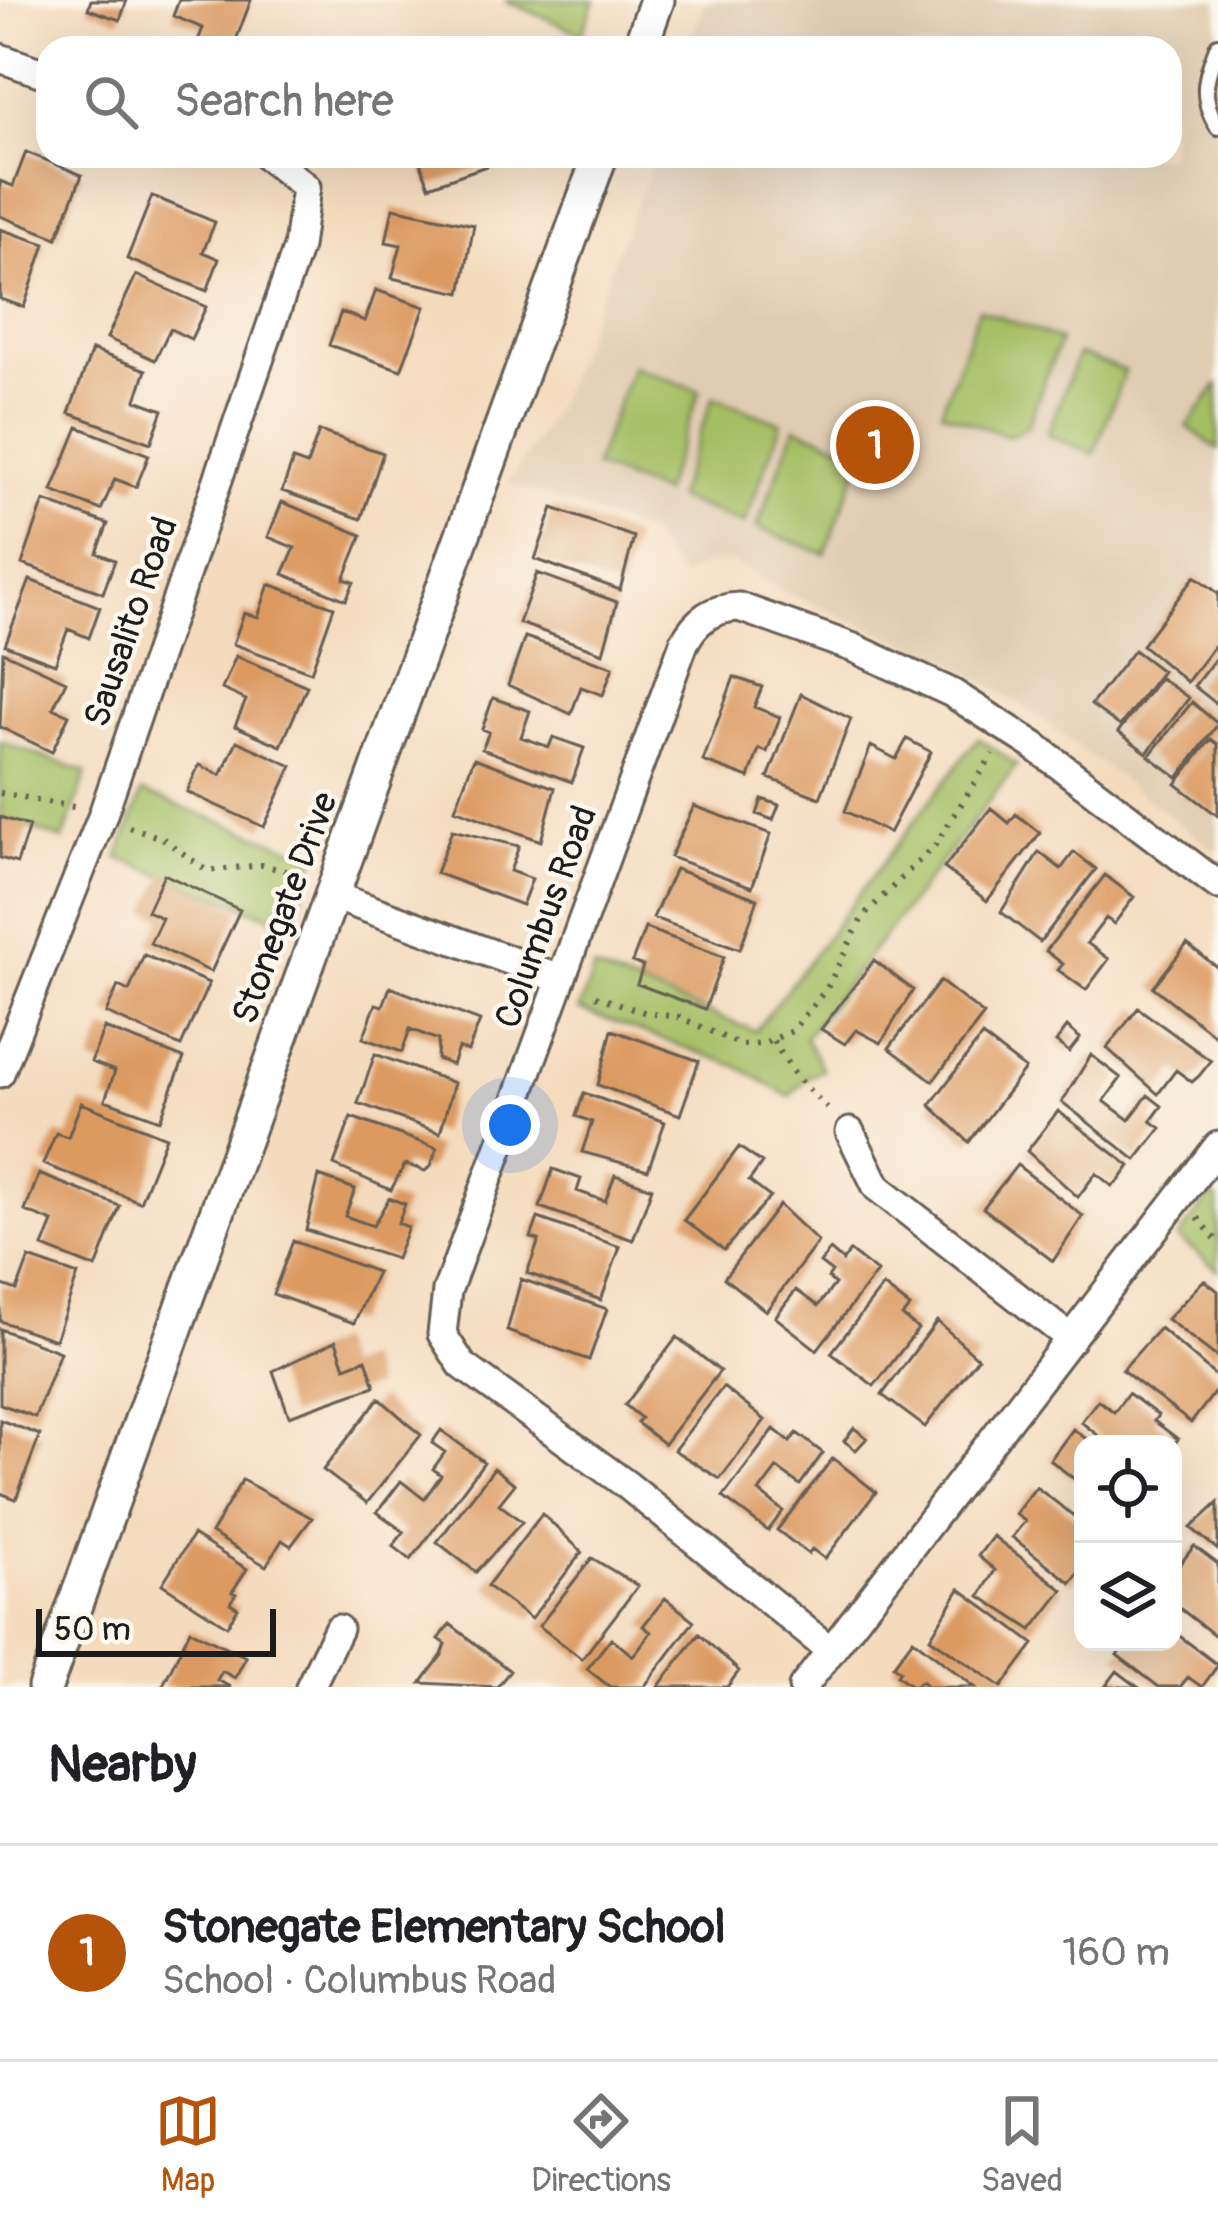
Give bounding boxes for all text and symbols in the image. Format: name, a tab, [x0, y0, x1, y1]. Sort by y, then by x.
search box	[36, 36, 1182, 168]
icon: search	[78, 69, 144, 135]
text: Search here	[174, 74, 394, 130]
pin: 1	[836, 400, 914, 490]
street label: Sausalito Road	[74, 511, 188, 733]
street label: Stonegate Drive	[222, 786, 348, 1030]
street label: Columbus Road	[485, 800, 607, 1034]
your location	[480, 1095, 540, 1155]
map controls	[1074, 1435, 1182, 1651]
button: locate	[1074, 1435, 1182, 1543]
button: layers	[1074, 1543, 1182, 1651]
scale bar	[36, 1603, 276, 1656]
text: 50 m	[54, 1609, 131, 1650]
text: Nearby	[48, 1733, 196, 1797]
text: Stonegate Elementary School	[162, 1900, 726, 1956]
text: 1	[79, 1928, 95, 1977]
text: 160 m	[1062, 1928, 1170, 1977]
text: School · Columbus Road	[162, 1956, 556, 2005]
tab: Map	[155, 2088, 221, 2201]
tab: Directions	[531, 2088, 671, 2201]
tab: Saved	[981, 2088, 1063, 2201]

